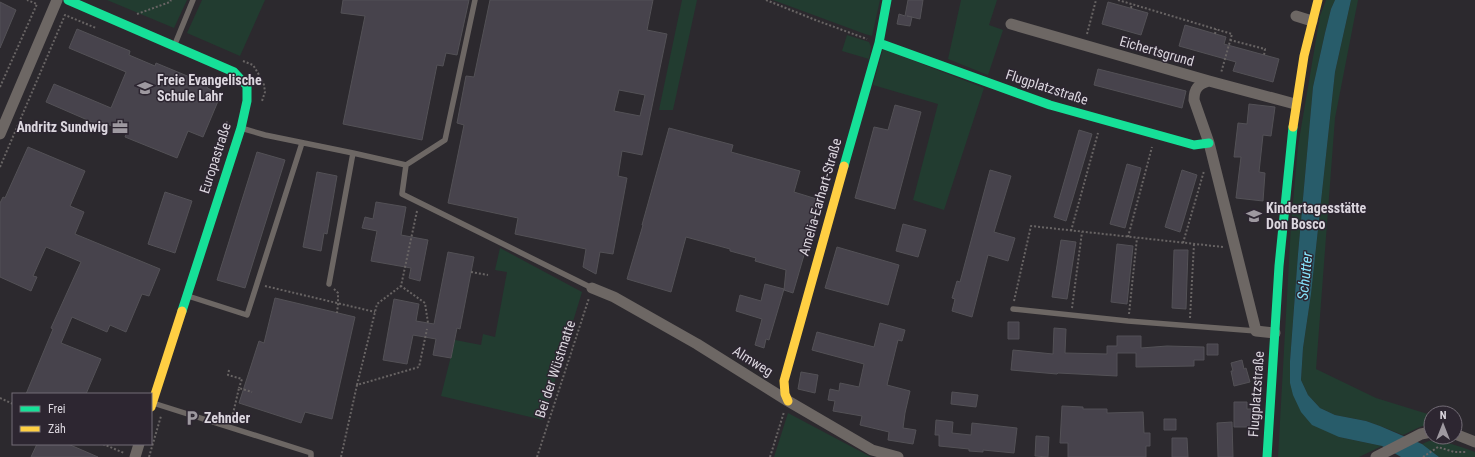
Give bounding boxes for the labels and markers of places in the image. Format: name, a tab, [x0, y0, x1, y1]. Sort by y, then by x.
place label: Freie Evangelische Schule Lahr	[157, 72, 262, 104]
school or university icon: Freie Evangelische Schule Lahr	[136, 79, 154, 97]
office icon: Andritz Sundwig	[111, 118, 129, 136]
place label: Andritz Sundwig	[16, 119, 108, 135]
place label: Kindertagesstätte Don Bosco	[1266, 200, 1367, 232]
school or university icon: Kindertagesstätte Don Bosco	[1245, 207, 1263, 225]
parking icon: Zehnder	[183, 409, 201, 427]
place label: Zehnder	[204, 410, 250, 426]

